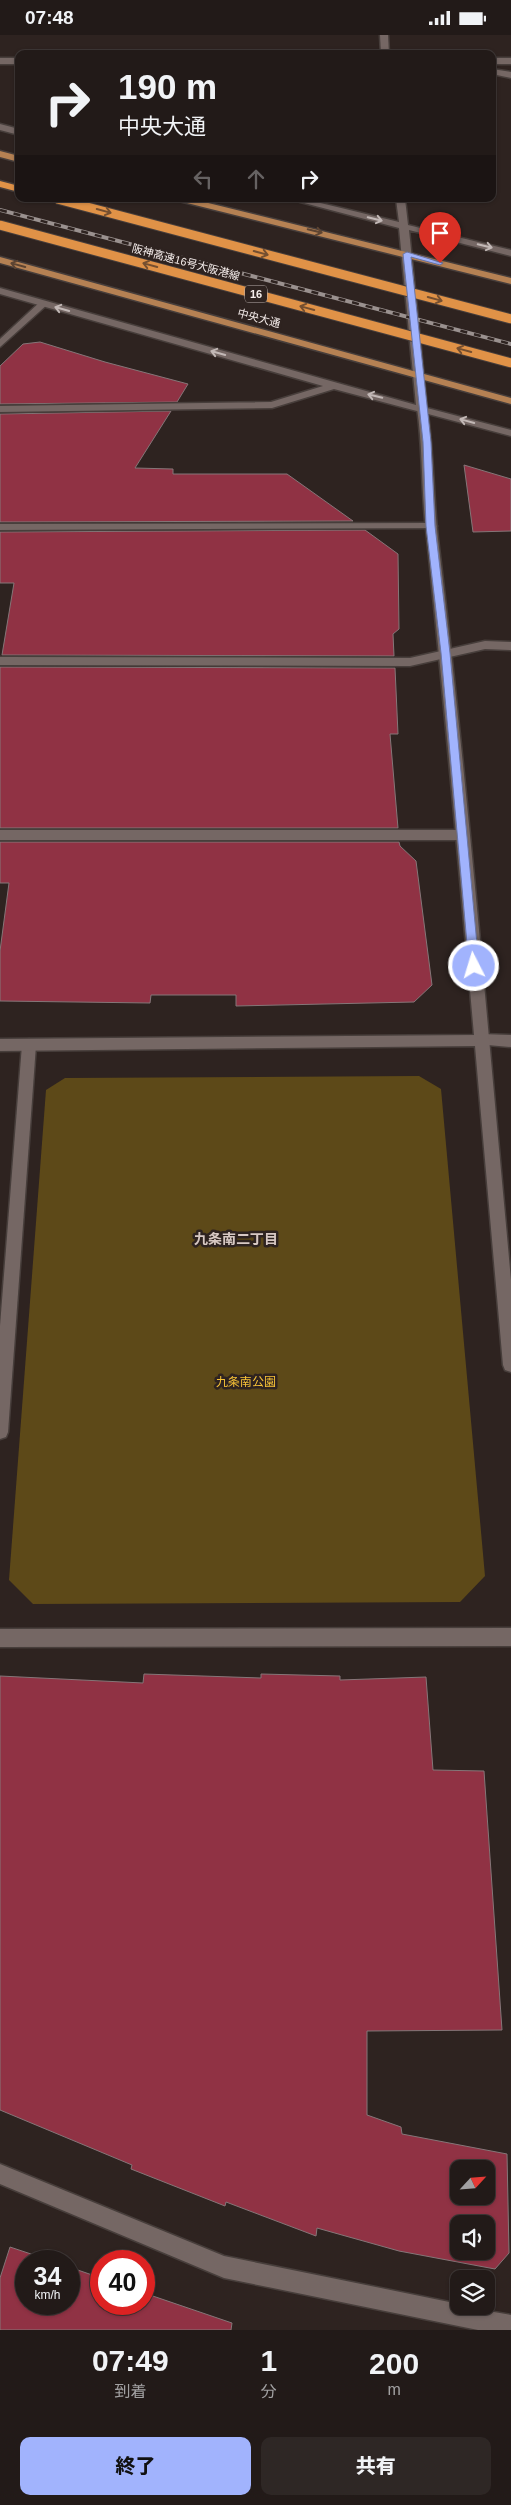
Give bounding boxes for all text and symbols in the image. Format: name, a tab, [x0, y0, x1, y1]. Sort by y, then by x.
text: 07:48	[25, 7, 74, 28]
text: 190 m	[118, 67, 217, 106]
icon: right	[35, 70, 100, 135]
text: 中央大通	[118, 114, 206, 139]
icon: left	[189, 165, 217, 193]
icon: ahead	[242, 165, 270, 193]
icon: right	[295, 165, 323, 193]
one-way arrow	[96, 207, 112, 216]
pin	[419, 212, 461, 263]
one-way arrow	[367, 215, 383, 224]
icon: arrive	[426, 219, 454, 247]
one-way arrow	[306, 227, 322, 236]
street label: 阪神高速16号大阪港線	[131, 242, 241, 282]
one-way arrow	[476, 242, 492, 251]
one-way arrow	[253, 249, 269, 258]
one-way arrow	[10, 260, 26, 270]
one-way arrow	[143, 260, 159, 270]
road number: 16	[245, 285, 267, 303]
one-way arrow	[427, 295, 443, 304]
one-way arrow	[54, 303, 70, 313]
one-way arrow	[299, 303, 315, 312]
street label: 中央大通	[236, 307, 282, 329]
one-way arrow	[456, 345, 472, 354]
one-way arrow	[211, 348, 227, 357]
one-way arrow	[367, 391, 383, 400]
one-way arrow	[459, 415, 475, 425]
position arrow	[447, 939, 499, 991]
district label: 九条南二丁目	[194, 1231, 278, 1247]
park label: 九条南公園	[216, 1375, 276, 1389]
north arrow	[450, 2160, 495, 2205]
map controls	[450, 2160, 495, 2315]
button: sound	[450, 2215, 495, 2260]
speed limit sign: 40	[90, 2250, 155, 2315]
text: 34	[34, 2262, 61, 2290]
button: layers	[450, 2270, 495, 2315]
text: km/h	[34, 2288, 61, 2302]
text: 07:49	[92, 2344, 169, 2377]
text: 1	[260, 2344, 277, 2377]
text: 200	[369, 2347, 419, 2380]
text: m	[387, 2381, 401, 2398]
text: 到着	[114, 2383, 146, 2400]
text: 分	[261, 2383, 277, 2400]
button: 終了	[20, 2437, 251, 2495]
button: 共有	[261, 2437, 491, 2495]

